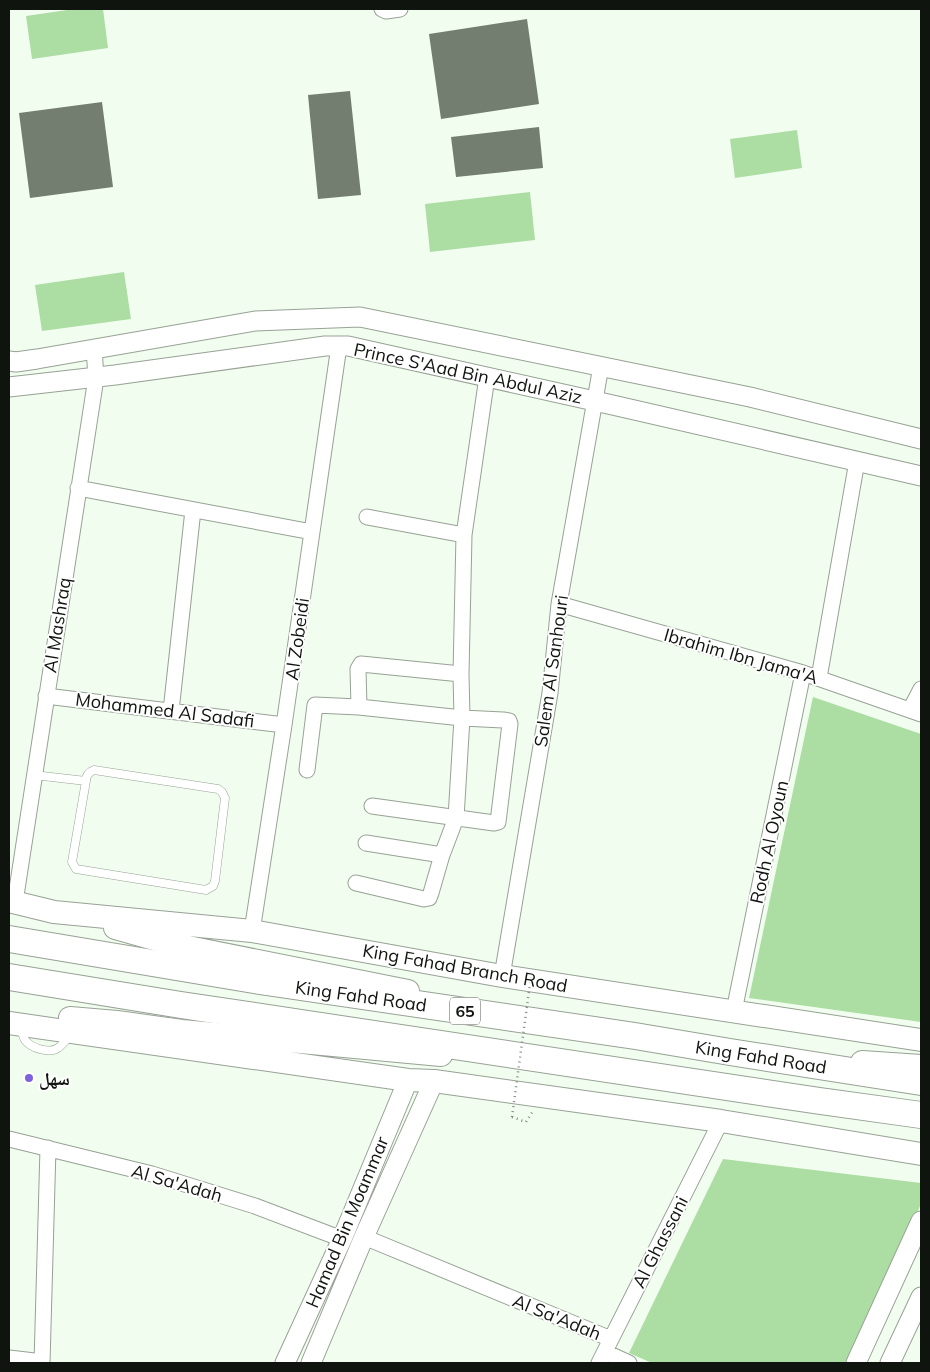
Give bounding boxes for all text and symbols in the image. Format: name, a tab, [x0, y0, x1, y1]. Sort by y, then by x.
street label: Prince S'Aad Bin Abdul Aziz	[352, 338, 584, 408]
street label: Al Mashraq	[38, 576, 76, 674]
street label: Salem Al Sanhouri	[529, 593, 573, 749]
street label: Al Zobeidi	[280, 596, 314, 682]
street label: Ibrahim Ibn Jama'A	[661, 623, 821, 689]
street label: Mohammed Al Sadafi	[74, 688, 256, 732]
street label: Rodh Al Oyoun	[745, 778, 793, 906]
street label: King Fahad Branch Road	[361, 939, 569, 997]
street label: King Fahd Road	[294, 975, 428, 1017]
road number: 65	[450, 998, 480, 1024]
street label: King Fahd Road	[694, 1035, 828, 1079]
place label: سهل	[39, 1067, 70, 1090]
marker: سهل	[23, 1072, 35, 1084]
street label: Hamad Bin Moammar	[300, 1132, 394, 1311]
street label: Al Sa'Adah	[129, 1159, 225, 1207]
street label: Al Ghassani	[627, 1192, 693, 1292]
street label: Al Sa'Adah	[509, 1289, 605, 1345]

